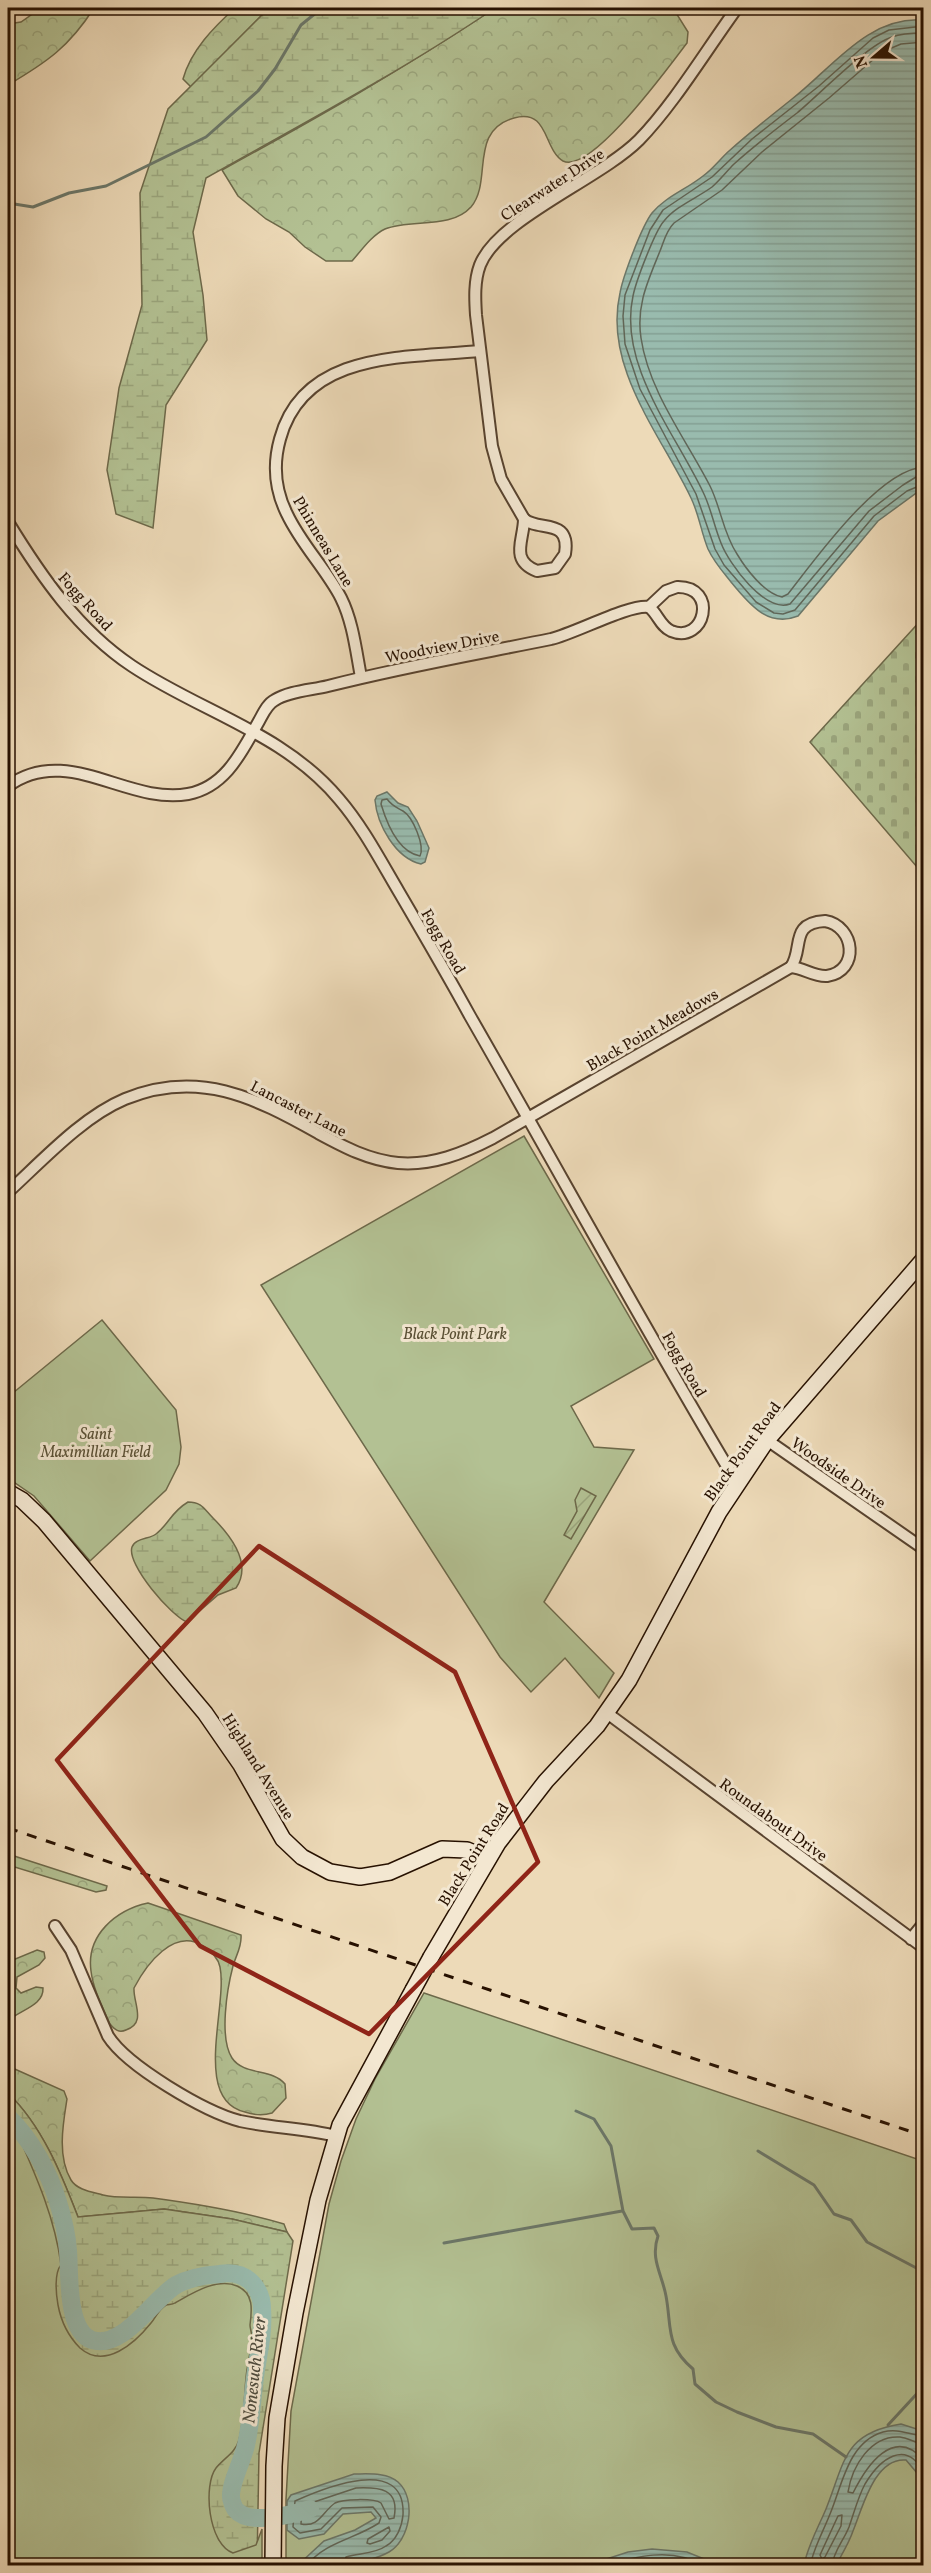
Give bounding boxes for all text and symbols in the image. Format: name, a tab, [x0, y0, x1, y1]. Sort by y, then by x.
north arrow	[844, 27, 904, 87]
text: N	[849, 52, 874, 71]
street label: Clearwater Drive	[497, 144, 609, 227]
street label: Phinneas Lane	[286, 492, 358, 592]
street label: Fogg Road	[52, 568, 117, 637]
street label: Woodview Drive	[384, 626, 501, 670]
street label: Fogg Road	[415, 905, 470, 979]
street label: Black Point Meadows	[583, 984, 723, 1077]
street label: Lancaster Lane	[246, 1076, 350, 1144]
park label: Black Point Park	[403, 1324, 507, 1346]
street label: Fogg Road	[656, 1328, 711, 1402]
street label: Black Point Road	[700, 1398, 787, 1506]
park label: Saint Maximillian Field	[40, 1424, 151, 1464]
street label: Woodside Drive	[786, 1433, 890, 1515]
street label: Highland Avenue	[216, 1710, 299, 1824]
street label: Roundabout Drive	[714, 1774, 831, 1867]
street label: Black Point Road	[434, 1799, 515, 1911]
water label: Nonesuch River	[237, 2315, 274, 2425]

